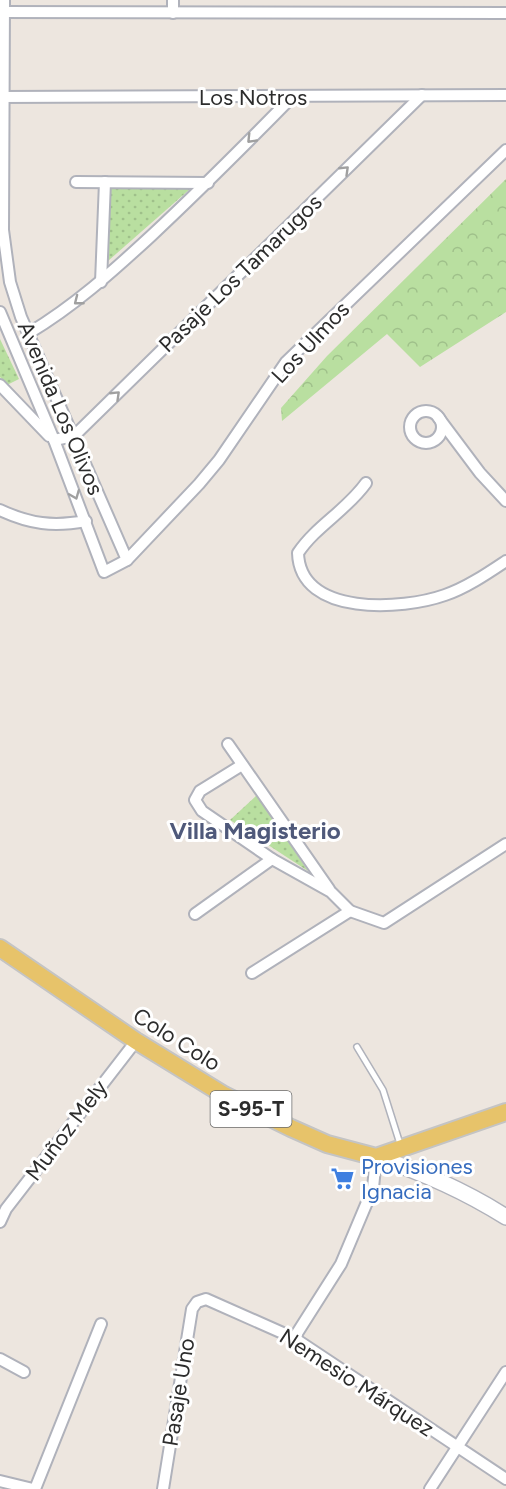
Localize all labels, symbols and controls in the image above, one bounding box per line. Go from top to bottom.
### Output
street label: Los Notros [199,84,307,111]
one-way arrow [247,132,258,142]
one-way arrow [339,166,349,177]
street label: Pasaje Los Tamarugos [153,189,327,358]
one-way arrow [74,293,85,304]
street label: Los Ulmos [266,296,355,389]
street label: Avenida Los Olivos [12,317,109,499]
one-way arrow [110,391,120,402]
one-way arrow [68,488,80,499]
district label: Villa Magisterio [169,816,341,845]
street label: Colo Colo [128,1002,225,1077]
street label: Muñoz Mely [20,1074,113,1186]
road number: S-95-T [210,1091,292,1127]
place label: Provisiones Ignacia [361,1153,473,1205]
supermarket icon: Provisiones Ignacia [330,1166,356,1192]
street label: Nemesio Márquez [275,1323,439,1442]
street label: Pasaje Uno [157,1336,200,1448]

